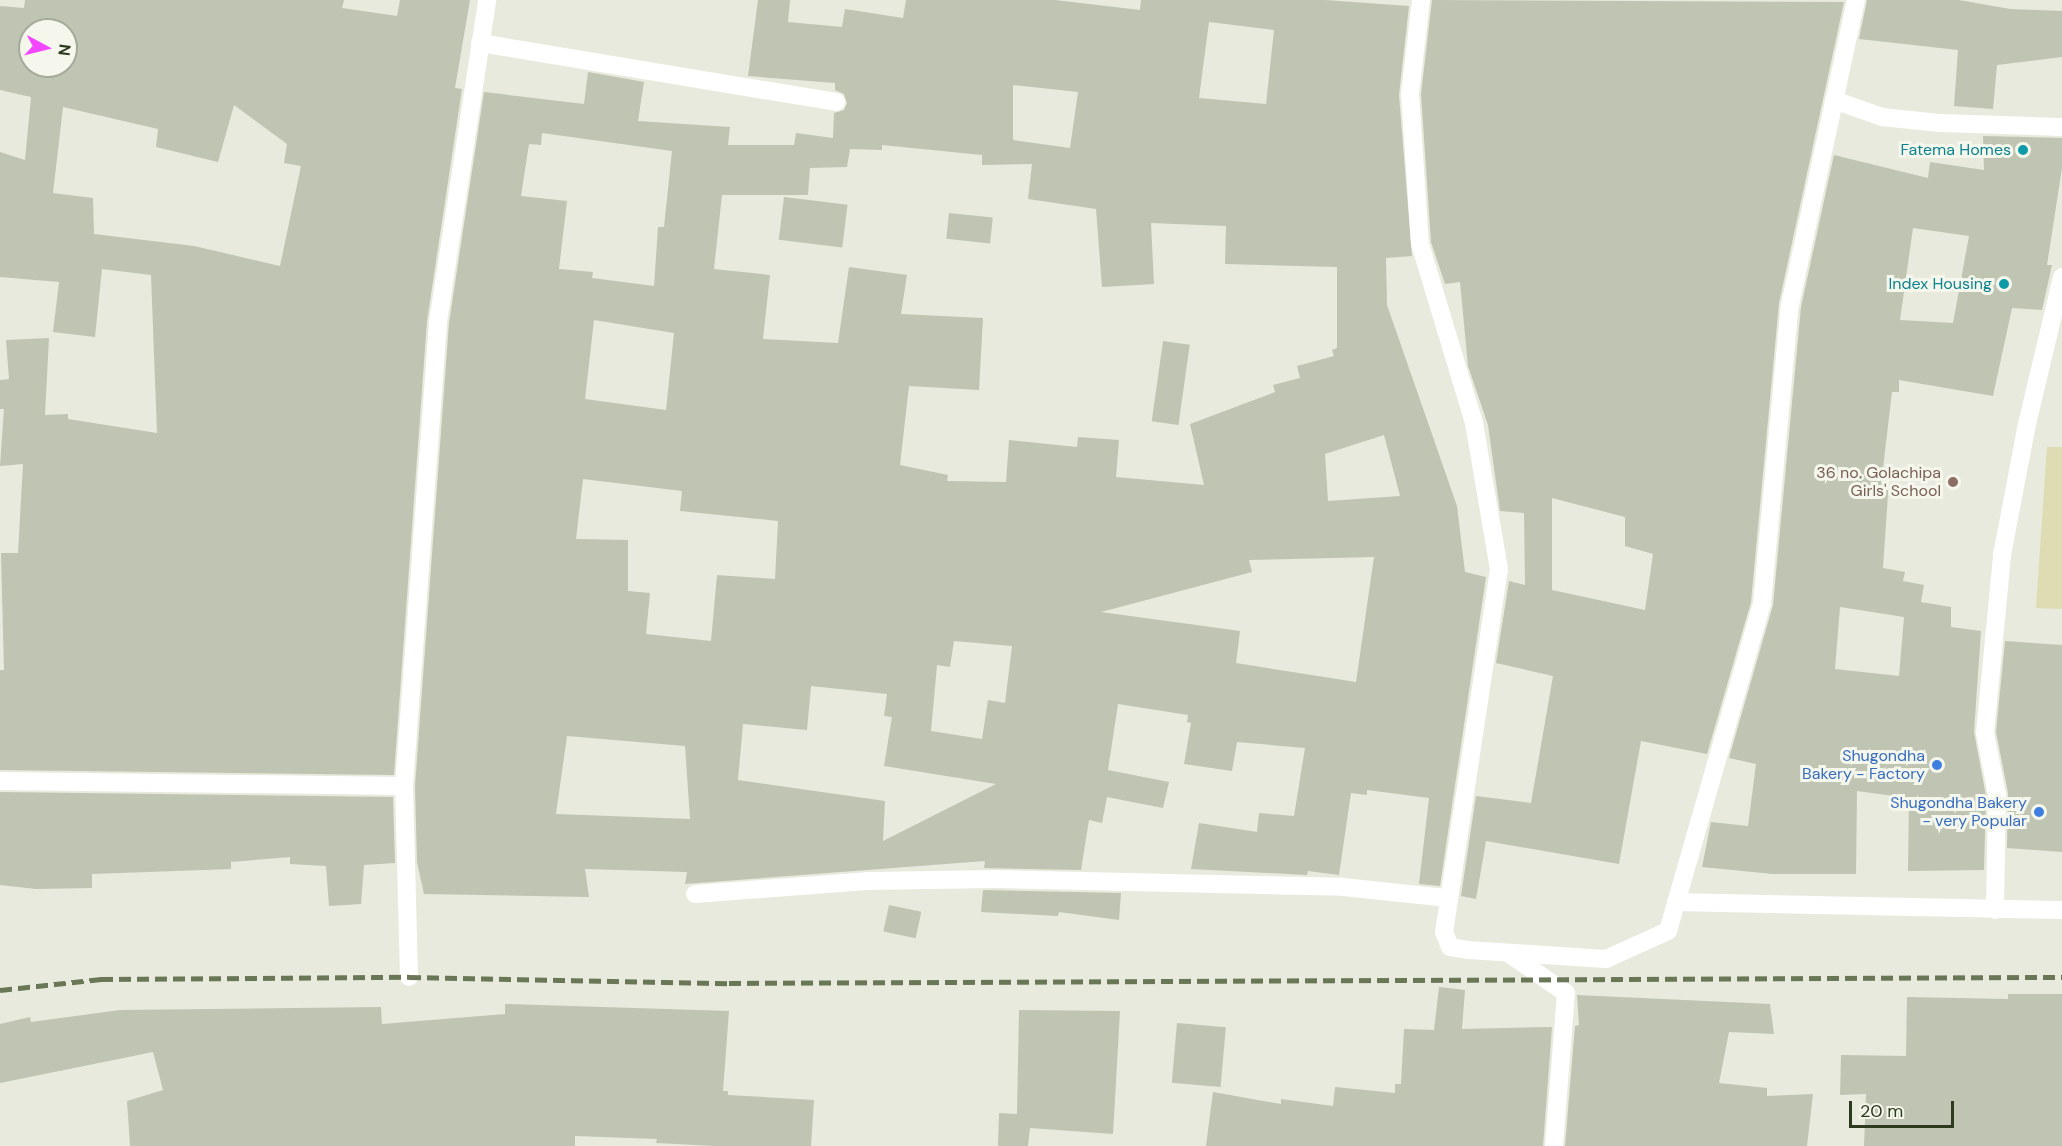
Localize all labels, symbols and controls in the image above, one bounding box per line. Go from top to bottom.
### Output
north arrow [18,18,78,78]
text: N [53,43,76,57]
place label: Fatema Homes [1900,140,2011,160]
marker: Fatema Homes [2016,143,2030,157]
place label: Index Housing [1889,274,1992,294]
marker: Index Housing [1997,277,2011,291]
place label: 36 no. Golachipa Girls' School [1816,463,1941,501]
marker: 36 no. Golachipa Girls' School [1946,475,1960,489]
place label: Shugondha Bakery - Factory [1802,746,1925,784]
marker: Shugondha Bakery - Factory [1930,758,1944,772]
place label: Shugondha Bakery - very Popular [1890,793,2027,831]
marker: Shugondha Bakery - very Popular [2032,805,2046,819]
scale bar [1852,1089,1957,1127]
text: 20 m [1860,1099,1903,1123]

